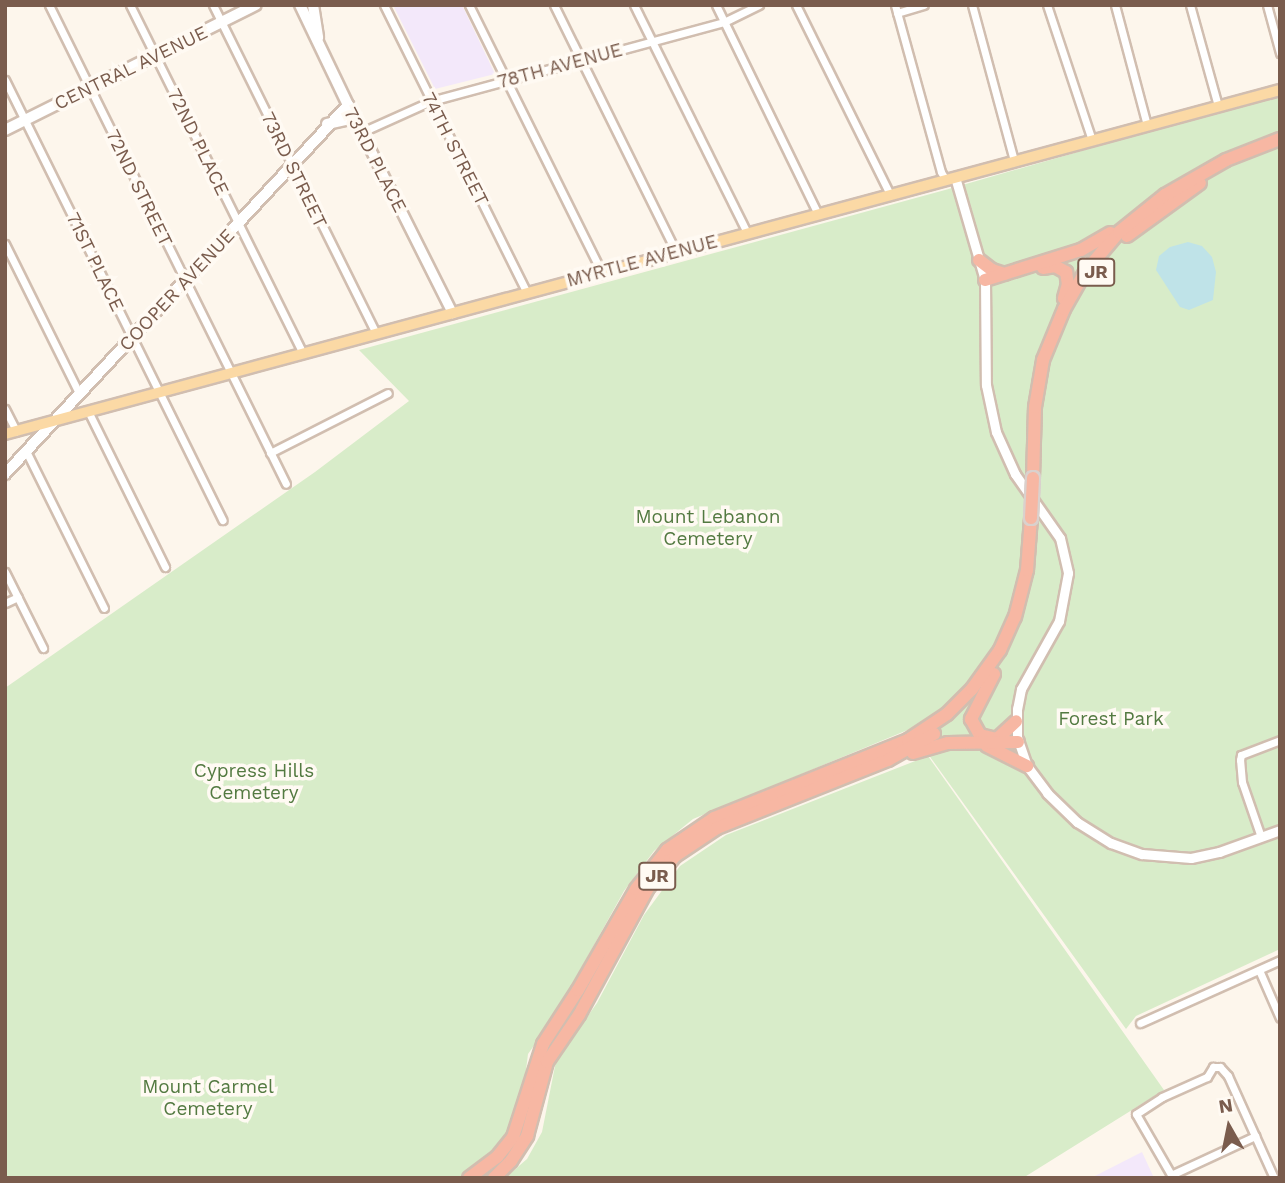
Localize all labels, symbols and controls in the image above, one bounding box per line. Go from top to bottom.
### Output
street label: CENTRAL AVENUE [50,21,212,115]
street label: 78TH AVENUE [495,38,625,94]
street label: 72ND PLACE [162,85,234,199]
street label: 74TH STREET [417,89,493,209]
street label: 73RD PLACE [339,104,411,216]
street label: 73RD STREET [256,108,332,232]
street label: 72ND STREET [101,126,177,250]
street label: 71ST PLACE [61,209,129,315]
street label: COOPER AVENUE [114,224,240,356]
street label: MYRTLE AVENUE [564,230,720,292]
road number: JR [1077,258,1115,286]
park label: Mount Lebanon Cemetery [636,506,780,550]
park label: Forest Park [1058,708,1164,730]
park label: Cypress Hills Cemetery [194,760,314,804]
road number: JR [638,862,676,890]
park label: Mount Carmel Cemetery [142,1076,274,1120]
north arrow [1194,1092,1264,1162]
text: N [1217,1093,1234,1118]

